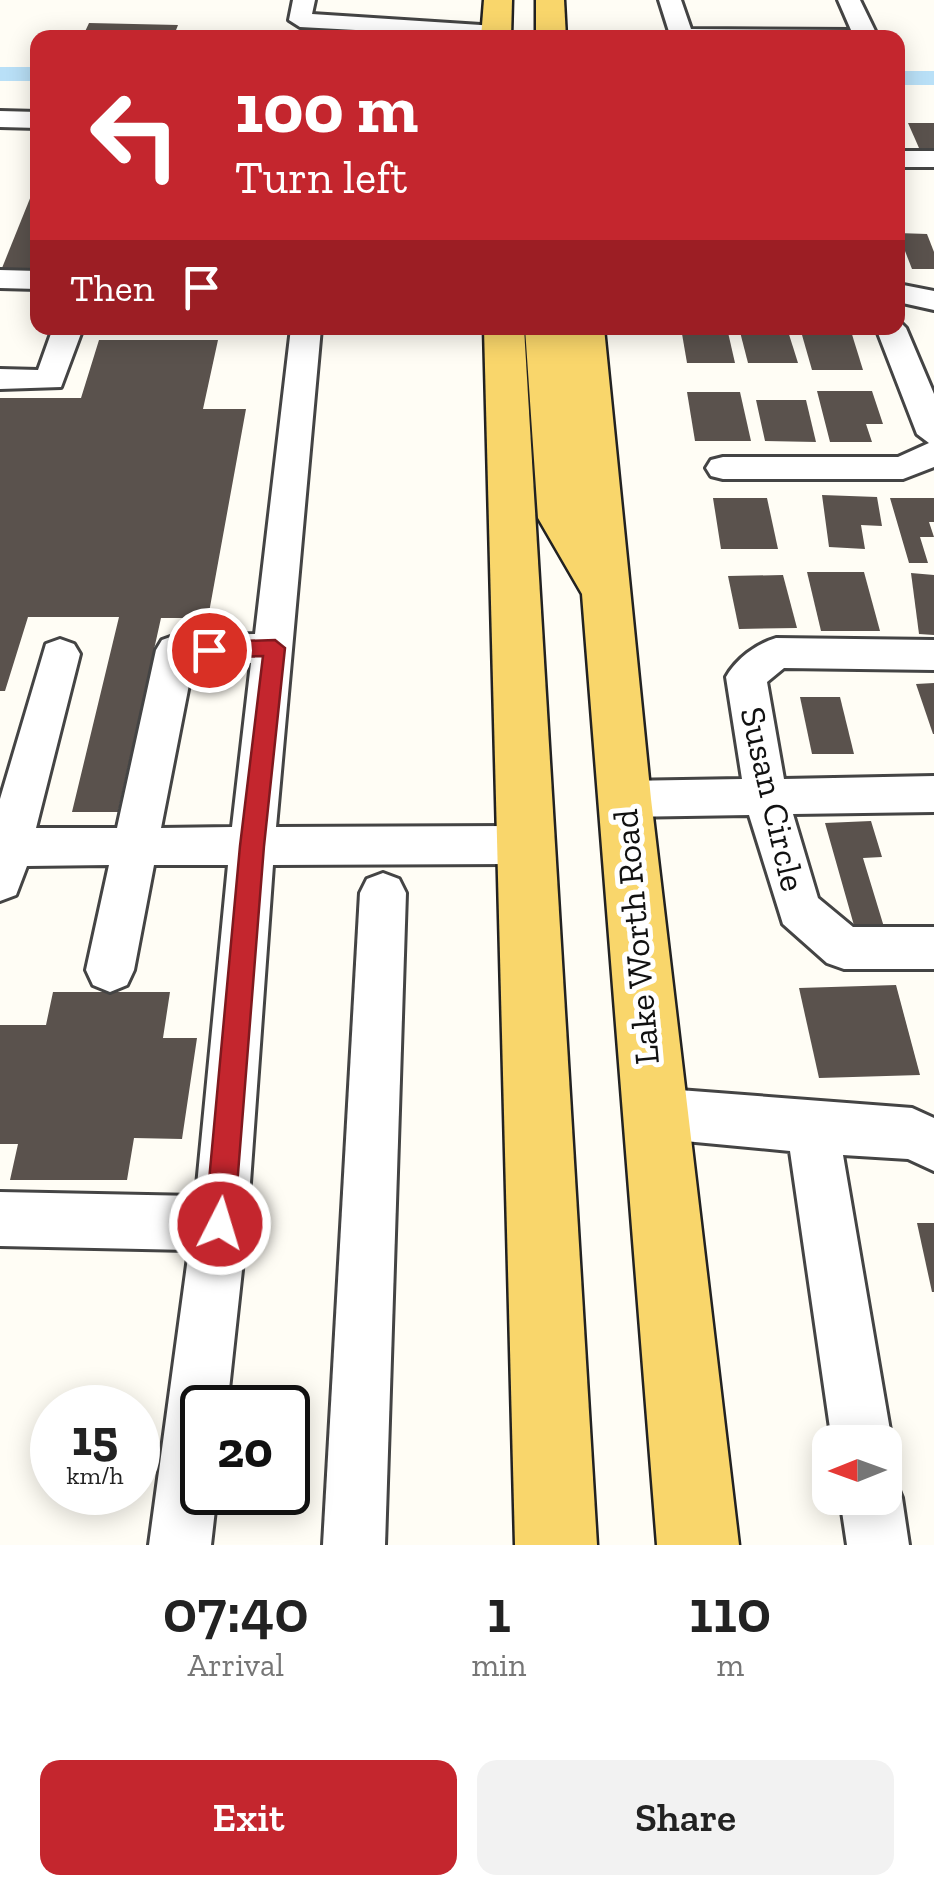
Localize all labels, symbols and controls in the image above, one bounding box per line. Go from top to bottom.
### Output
text: 100 m [235,66,418,150]
icon: left [70,70,200,200]
text: Turn left [235,151,407,205]
icon: arrive [174,260,229,315]
text: Then [70,265,154,311]
pin [167,608,252,693]
icon: arrive [182,623,237,678]
street label: Susan Circle [731,703,815,895]
street label: Lake Worth Road [604,808,668,1066]
position arrow [168,1172,272,1276]
speed limit sign: 20 [180,1385,310,1515]
text: 15 [72,1408,118,1468]
north arrow [812,1425,902,1515]
map controls [812,1425,902,1515]
text: km/h [66,1460,124,1490]
text: 07:40 [163,1575,309,1647]
text: 1 [487,1575,511,1647]
text: 110 [689,1575,771,1647]
text: Arrival [188,1646,284,1684]
text: min [471,1646,526,1684]
text: m [716,1646,744,1684]
button: Exit [40,1760,457,1875]
button: Share [477,1760,894,1875]

